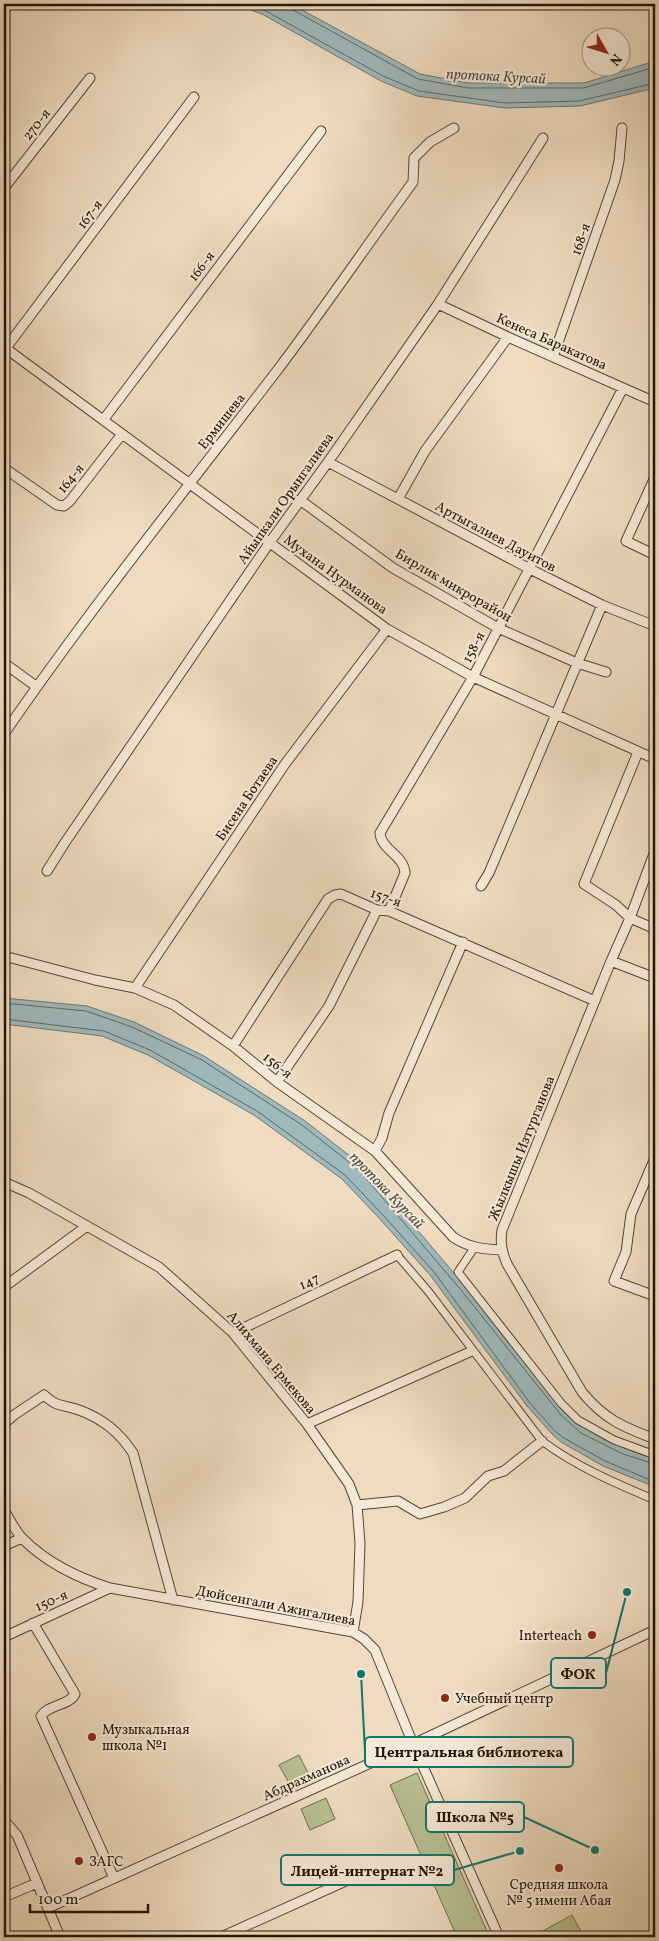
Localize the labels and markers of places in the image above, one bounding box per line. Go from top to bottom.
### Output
place label: Interteach [519,1627,582,1646]
marker: Interteach [586,1629,598,1641]
callout: ФОК [551,1658,606,1688]
place label: Учебный центр [455,1690,553,1709]
marker: Учебный центр [439,1692,451,1704]
place label: Музыкальная школа №1 [102,1721,190,1756]
marker: Музыкальная школа №1 [86,1731,98,1743]
callout: Центральная библиотека [365,1737,573,1767]
callout: Школа №5 [426,1802,524,1832]
place label: ЗАГС [89,1853,123,1872]
marker: ЗАГС [73,1855,85,1867]
callout: Лицей-интернат №2 [281,1855,454,1885]
marker: Средняя школа № 5 имени Абая [553,1862,565,1874]
place label: Средняя школа № 5 имени Абая [507,1876,611,1911]

